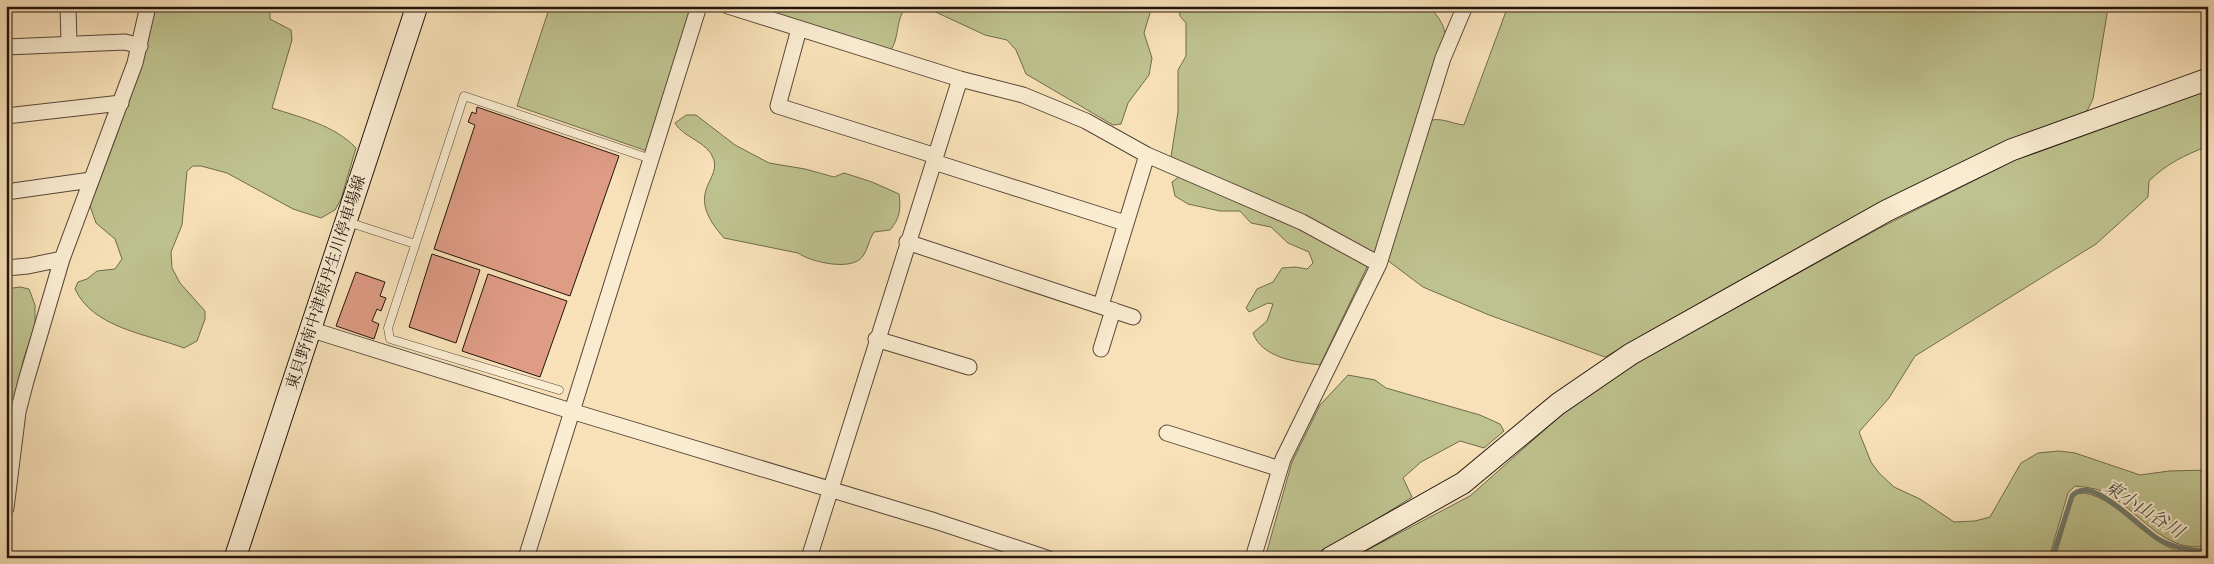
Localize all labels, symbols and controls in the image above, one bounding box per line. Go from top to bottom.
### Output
street label: 東貝野南中津原丹生川停車場線 [282,173,369,392]
water label: 東小山谷川 [2100,476,2189,544]

